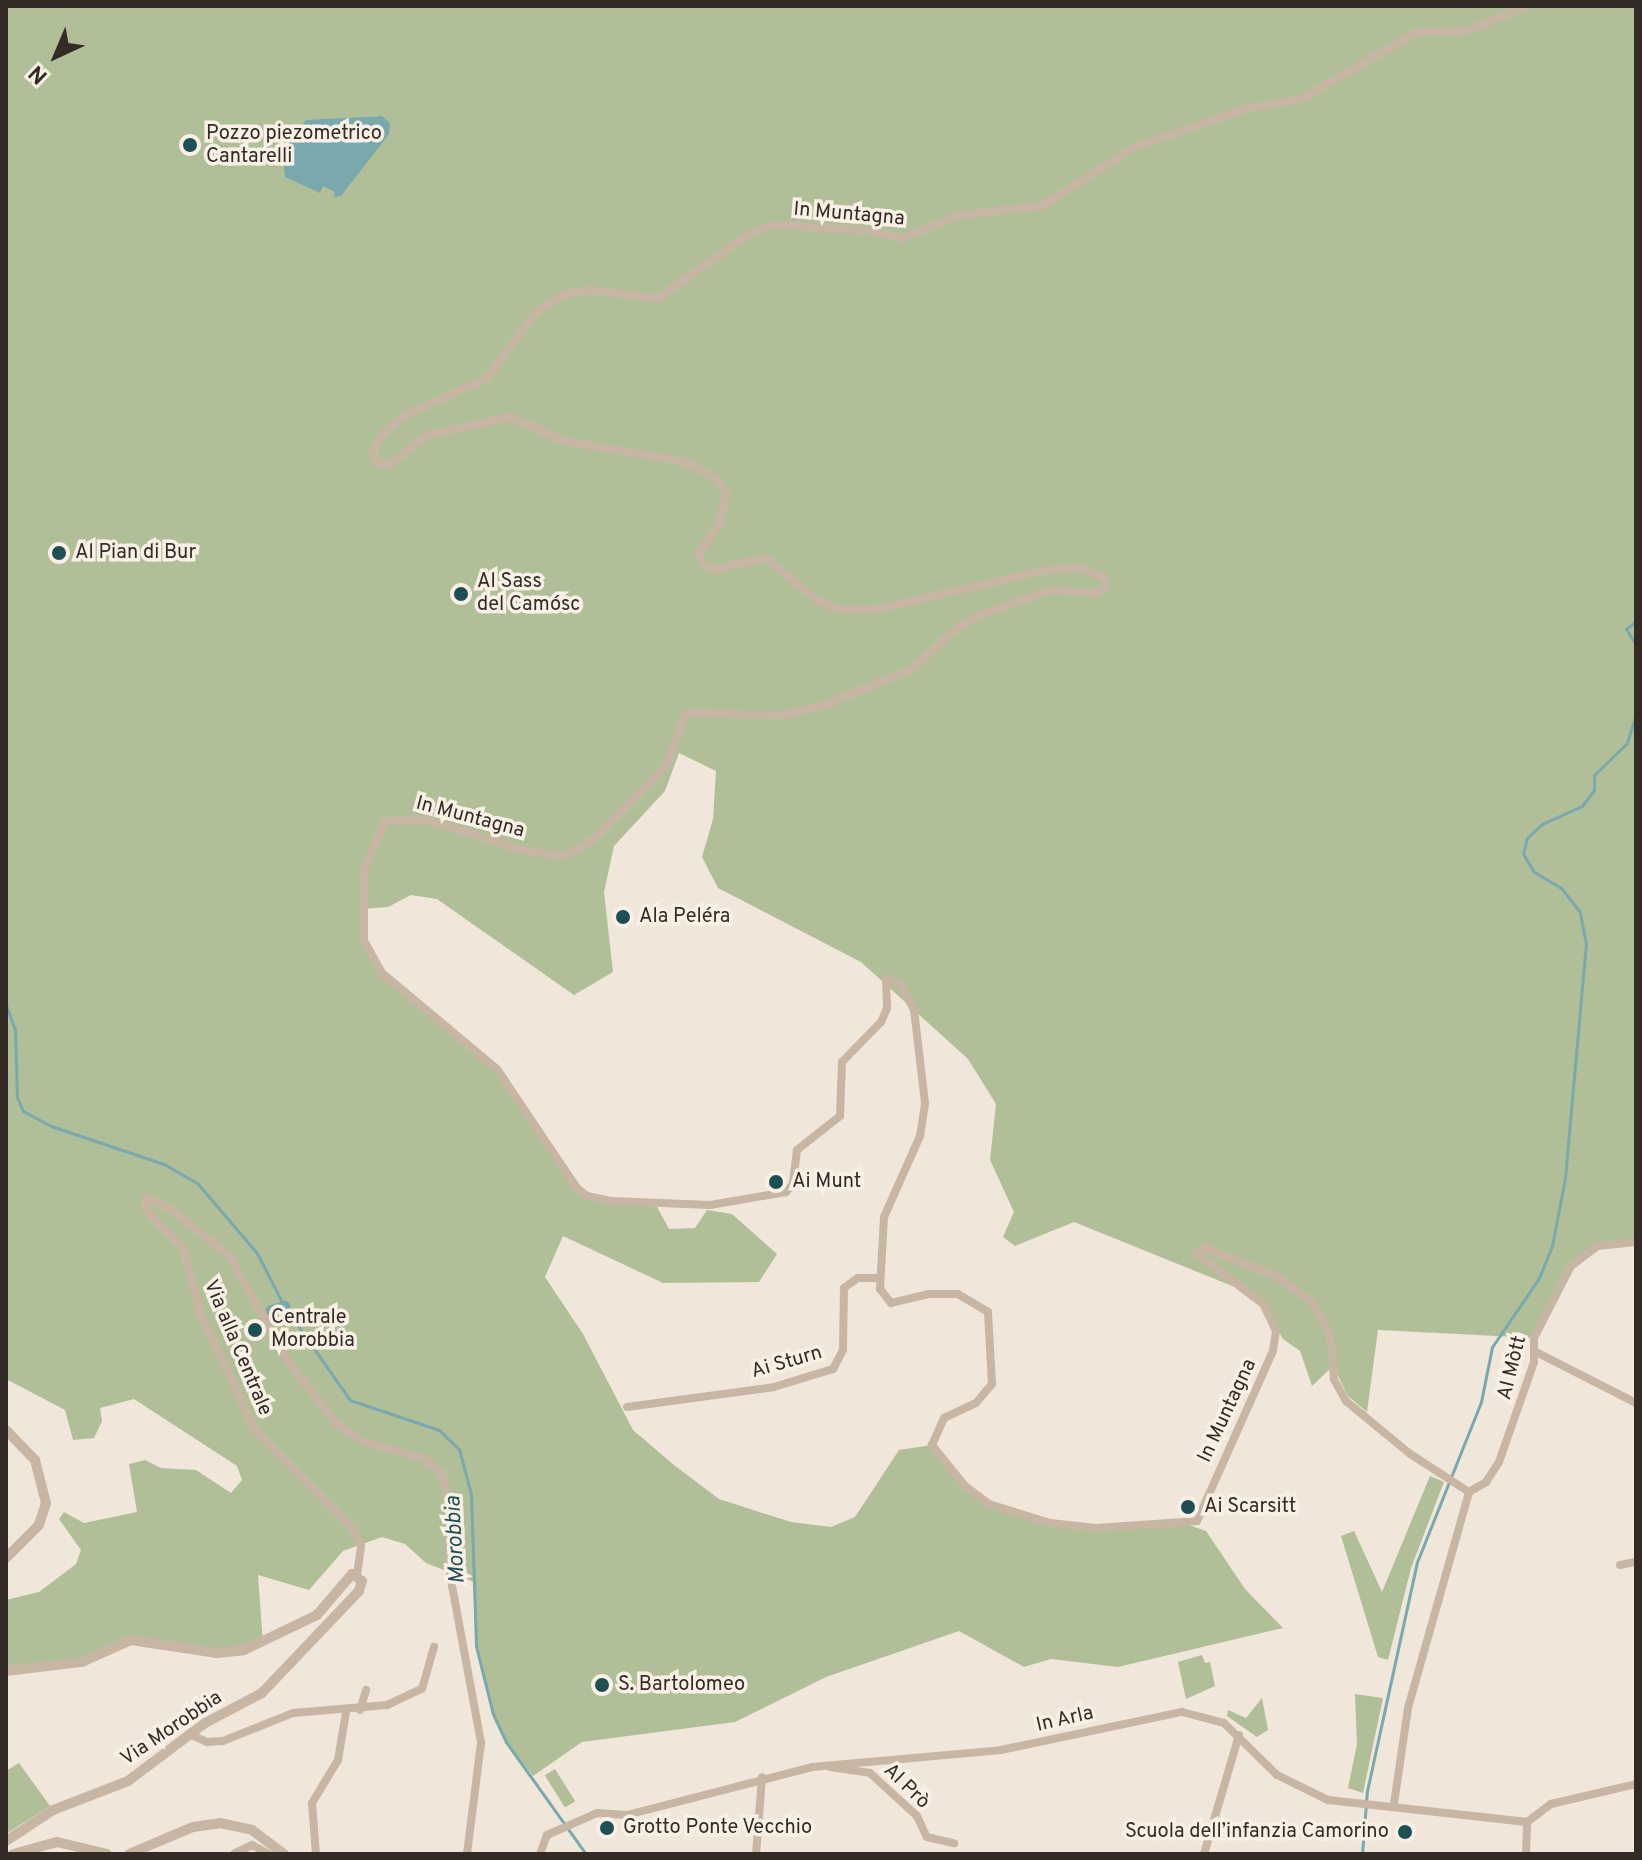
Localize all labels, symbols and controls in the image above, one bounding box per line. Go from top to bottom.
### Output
north arrow [16,16,96,96]
text: N [24,58,54,89]
place label: Pozzo piezometrico Cantarelli [206,122,382,169]
marker: Pozzo piezometrico Cantarelli [181,136,199,154]
street label: In Muntagna [792,198,906,232]
place label: Al Pian di Bur [75,541,196,565]
marker: Al Pian di Bur [50,544,68,562]
place label: Al Sass del Camósc [477,570,580,617]
marker: Al Sass del Camósc [452,585,470,603]
street label: In Muntagna [413,792,527,844]
place label: Ala Peléra [639,905,730,929]
marker: Ala Peléra [614,908,632,926]
place label: Ai Munt [792,1170,861,1194]
marker: Ai Munt [767,1173,785,1191]
street label: Via alla Centrale [198,1276,276,1420]
place label: Centrale Morobbia [271,1306,355,1353]
marker: Centrale Morobbia [246,1321,264,1339]
street label: Al Mòtt [1493,1333,1533,1403]
street label: Ai Sturn [749,1341,825,1385]
street label: In Muntagna [1194,1355,1262,1467]
water label: Morobbia [441,1495,471,1585]
place label: Ai Scarsitt [1204,1495,1296,1519]
marker: Ai Scarsitt [1179,1498,1197,1516]
place label: S. Bartolomeo [618,1673,745,1697]
marker: S. Bartolomeo [593,1676,611,1694]
street label: Via Morobbia [117,1686,227,1772]
street label: In Arla [1034,1702,1096,1738]
street label: Al Prò [878,1759,934,1815]
place label: Grotto Ponte Vecchio [623,1816,813,1840]
marker: Grotto Ponte Vecchio [598,1819,616,1837]
place label: Scuola dell’infanzia Camorino [1125,1820,1389,1844]
marker: Scuola dell’infanzia Camorino [1396,1823,1414,1841]

